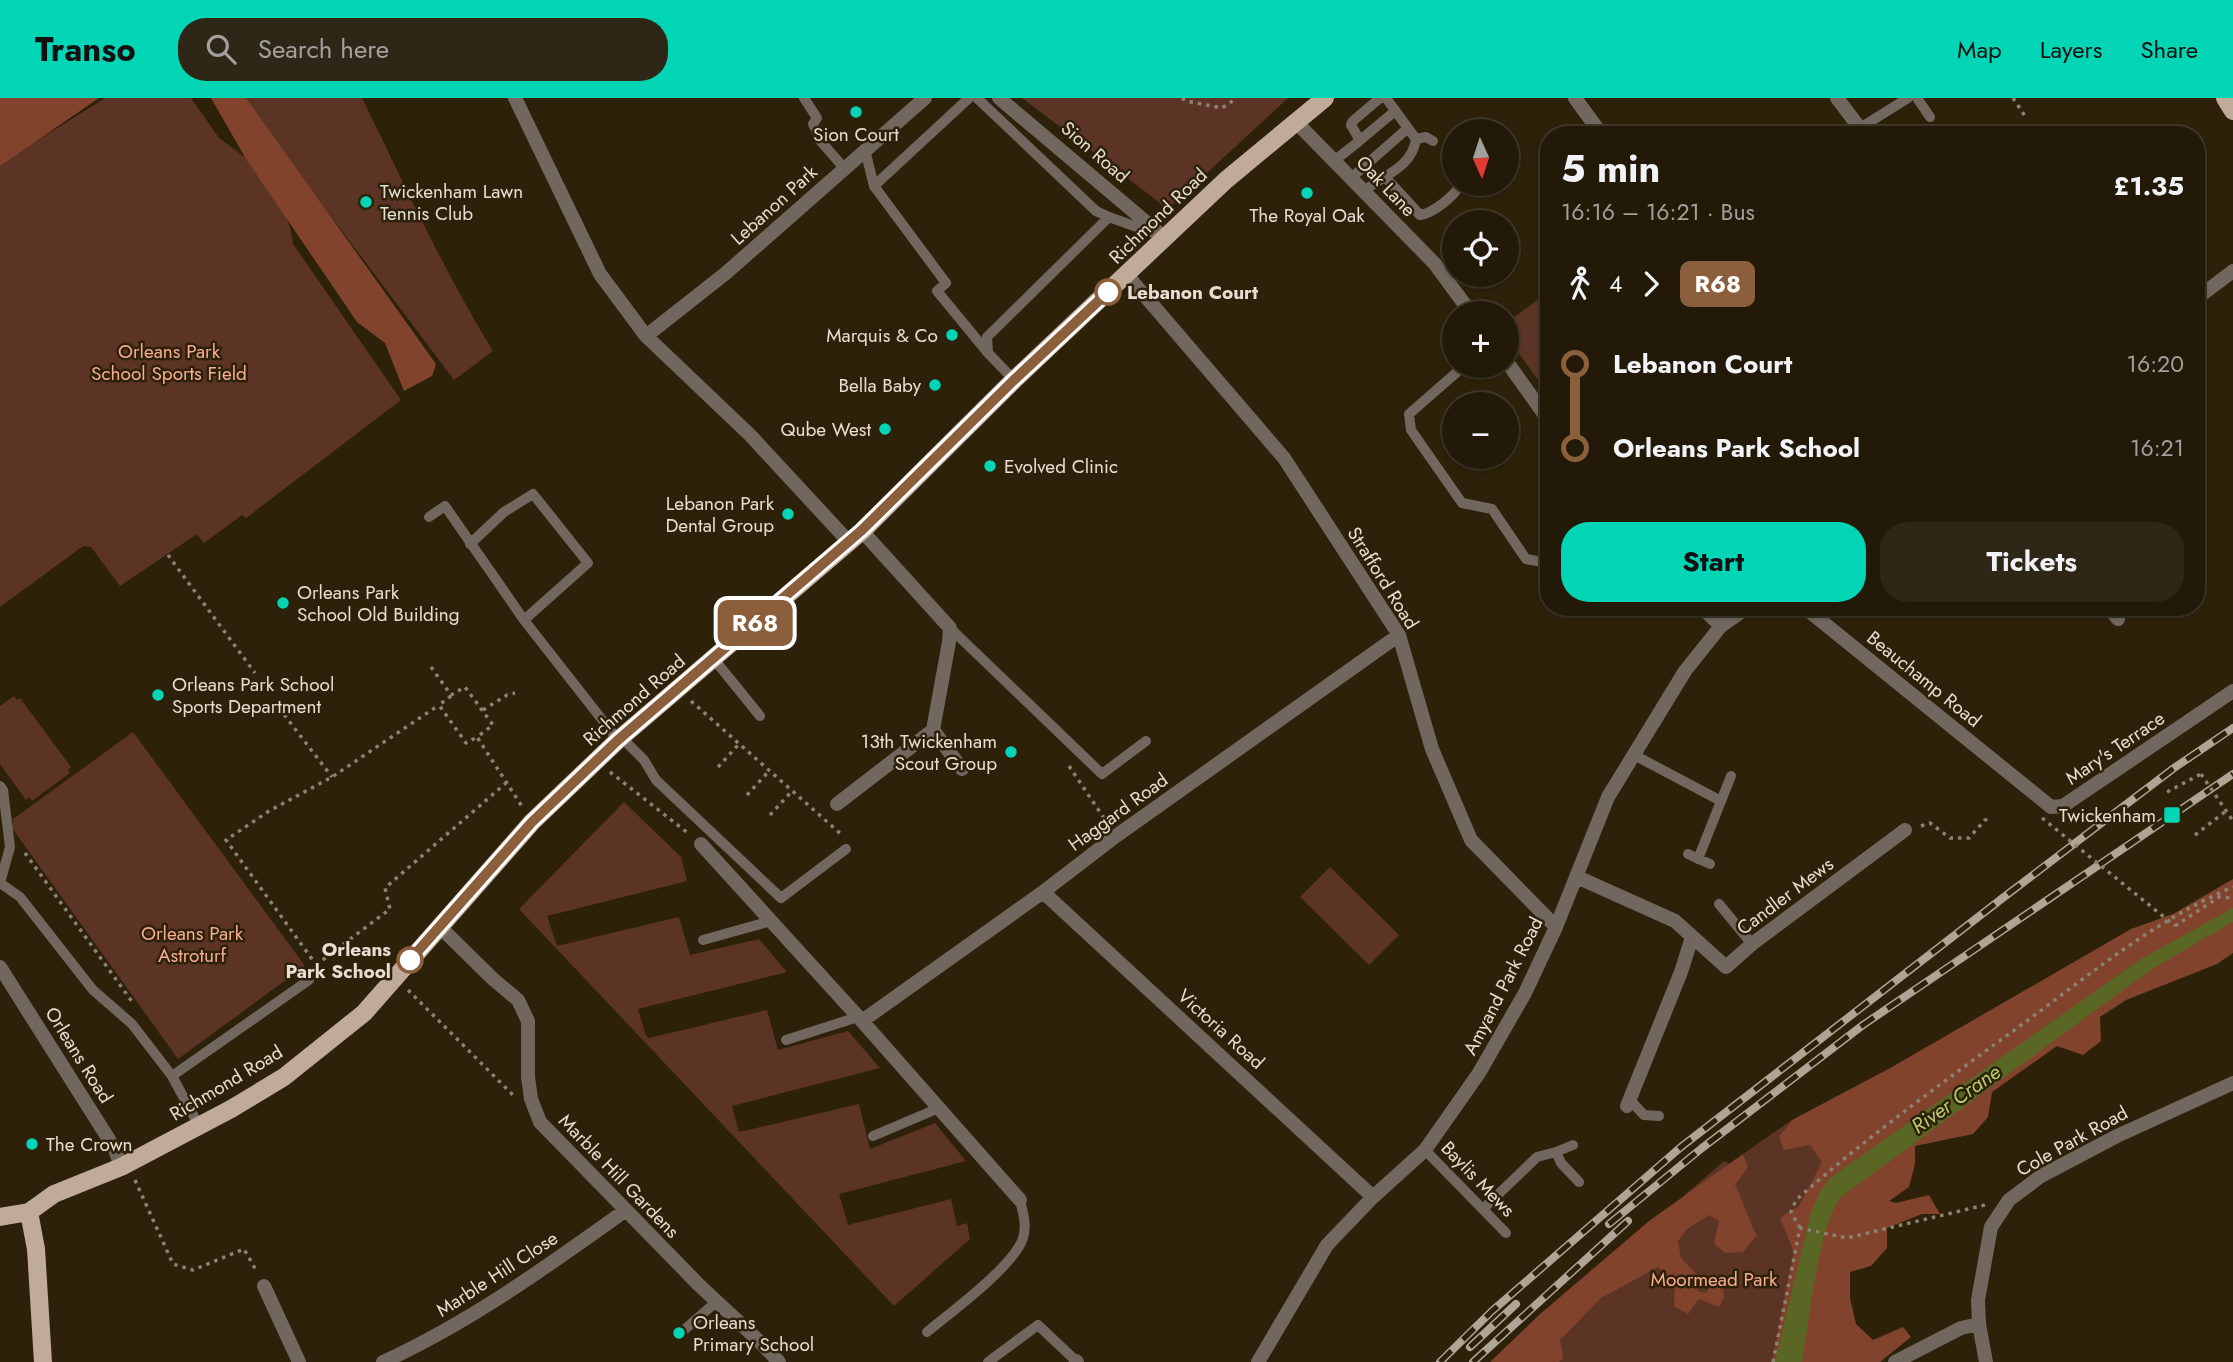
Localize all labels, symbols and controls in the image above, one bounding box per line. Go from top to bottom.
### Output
search box [178,18,668,81]
text: Transo [35,26,136,73]
icon: search [202,30,240,68]
text: Search here [258,30,389,68]
text: Map [1957,32,2002,67]
text: Layers [2040,32,2102,67]
text: Share [2140,32,2198,67]
marker: Sion Court [848,104,864,120]
street label: Sion Road [1055,115,1135,189]
north arrow [1442,119,1519,196]
map controls [1442,119,1519,469]
place label: Sion Court [813,121,899,148]
text: 5 min [1561,141,1660,196]
street label: Oak Lane [1350,149,1422,223]
street label: Lebanon Park [725,158,824,251]
street label: Richmond Road [1103,162,1213,270]
text: £1.35 [2114,167,2184,205]
place label: Twickenham Lawn Tennis Club [380,178,523,227]
marker: The Royal Oak [1299,185,1315,201]
marker: Twickenham Lawn Tennis Club [358,194,374,210]
text: 16:16 – 16:21 · Bus [1561,195,1755,229]
place label: The Royal Oak [1249,202,1365,229]
button: locate [1442,210,1519,287]
icon: walk [1561,265,1599,303]
icon: forward [1632,265,1670,303]
text: R68 [1694,266,1741,301]
text: 4 [1609,267,1622,301]
marker: Lebanon Court [1095,279,1121,305]
place label: Lebanon Court [1127,279,1258,306]
button: + [1442,301,1519,378]
place label: Marquis & Co [826,322,938,349]
marker: Marquis & Co [944,327,960,343]
park label: Orleans Park School Sports Field [91,338,247,387]
text: Lebanon Court [1613,345,1792,383]
text: 16:20 [2127,347,2184,381]
place label: Bella Baby [838,372,922,399]
marker: Bella Baby [927,377,943,393]
button: − [1442,392,1519,469]
place label: Qube West [780,416,871,443]
marker: Qube West [877,421,893,437]
text: Orleans Park School [1613,429,1860,467]
text: 16:21 [2130,431,2184,465]
place label: Evolved Clinic [1004,453,1118,480]
marker: Evolved Clinic [982,458,998,474]
place label: Lebanon Park Dental Group [665,490,775,539]
marker: Lebanon Park Dental Group [780,506,796,522]
street label: Strafford Road [1341,522,1425,634]
button: Start [1561,522,1866,602]
button: Tickets [1880,522,2184,602]
place label: Orleans Park School Old Building [297,579,460,628]
marker: Orleans Park School Old Building [275,595,291,611]
line badge: R68 [715,600,795,646]
text: R68 [732,605,778,640]
street label: Beauchamp Road [1861,624,1987,734]
street label: Richmond Road [577,648,691,752]
place label: Orleans Park School Sports Department [172,671,334,720]
marker: Orleans Park School Sports Department [150,687,166,703]
street label: Mary's Terrace [2060,705,2170,791]
place label: 13th Twickenham Scout Group [861,728,997,777]
marker: 13th Twickenham Scout Group [1003,744,1019,760]
street label: Haggard Road [1063,767,1173,857]
place label: Twickenham [2059,802,2156,829]
marker: Twickenham [2162,805,2182,825]
street label: Candler Mews [1731,850,1839,941]
street label: Amyand Park Road [1457,912,1549,1060]
park label: Orleans Park Astroturf [141,920,244,969]
place label: Orleans Park School [285,936,391,985]
marker: Orleans Park School [397,947,423,973]
street label: Victoria Road [1172,983,1270,1075]
street label: Orleans Road [39,1002,119,1108]
street label: Richmond Road [164,1039,288,1127]
water label: River Crane [1905,1057,2007,1141]
street label: Cole Park Road [2011,1099,2133,1183]
street label: Marble Hill Gardens [553,1108,686,1244]
place label: The Crown [46,1131,133,1158]
street label: Baylis Mews [1435,1135,1521,1223]
marker: The Crown [24,1136,40,1152]
street label: Marble Hill Close [431,1224,563,1323]
park label: Moormead Park [1651,1266,1778,1293]
place label: Orleans Primary School [693,1309,814,1358]
marker: Orleans Primary School [671,1325,687,1341]

